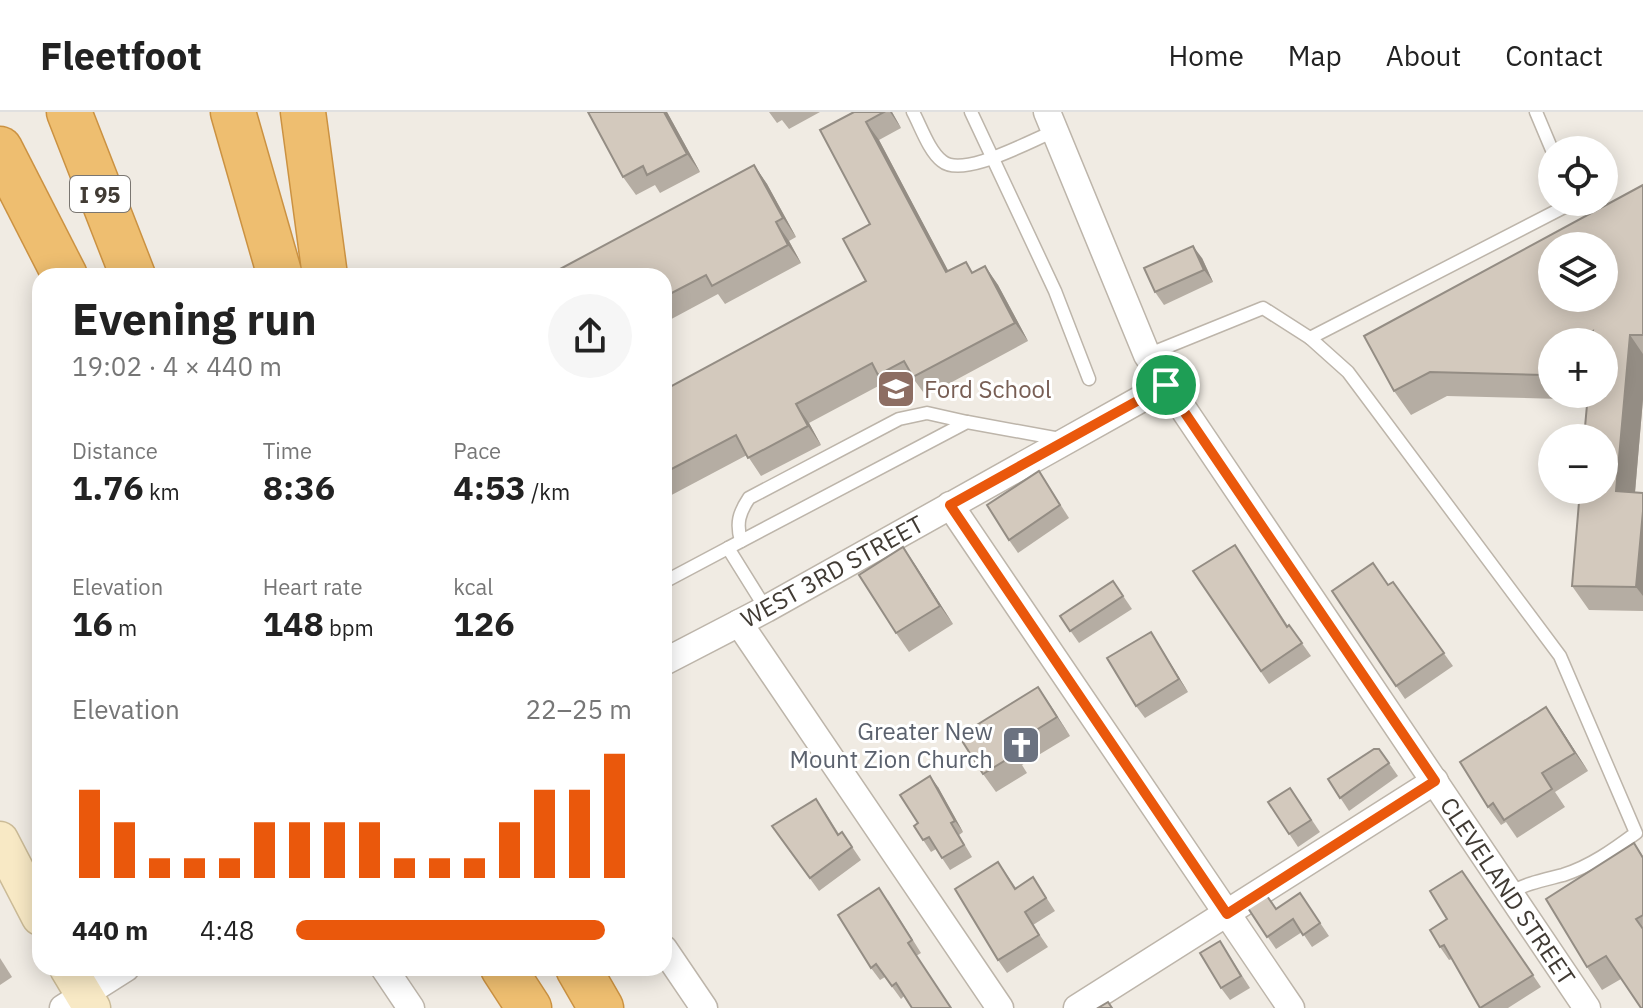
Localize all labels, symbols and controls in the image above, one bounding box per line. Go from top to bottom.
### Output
text: Fleetfoot [40,31,202,80]
text: Home [1168,37,1244,74]
text: Map [1288,37,1342,74]
text: About [1386,37,1461,74]
text: Contact [1505,37,1603,74]
map controls [1538,136,1618,504]
button: locate [1538,136,1618,216]
road number: I 95 [70,176,130,212]
button: layers [1538,232,1618,312]
text: Evening run [72,290,317,347]
button: share [548,294,632,378]
button: + [1538,328,1618,408]
text: 19:02 · 4 × 440 m [72,349,282,383]
pin [1132,351,1200,419]
icon: arrive [1144,363,1188,407]
school or university icon: Ford School [875,368,917,410]
place label: Ford School [924,373,1052,405]
button: − [1538,424,1618,504]
text: Distance [72,436,158,465]
text: Time [263,436,312,465]
text: Pace [453,436,501,465]
text: 1.76 [72,465,144,509]
text: 8:36 [263,465,335,509]
text: 4:53 [453,465,526,509]
text: km [144,477,180,506]
text: /km [526,477,570,506]
street label: WEST 3RD STREET [735,507,929,635]
text: Elevation [72,572,163,601]
text: Heart rate [263,572,363,601]
text: kcal [453,572,493,601]
text: 16 [72,601,113,645]
text: 148 [263,601,324,645]
text: 126 [453,601,515,645]
text: m [113,613,137,642]
text: bpm [324,613,374,642]
text: Elevation [72,692,180,726]
text: 22–25 m [525,692,632,726]
place label: Greater New Mount Zion Church [790,715,993,775]
church icon: Greater New Mount Zion Church [1000,724,1042,766]
street label: CLEVELAND STREET [1433,791,1583,991]
text: 440 m [72,913,148,947]
text: 4:48 [200,913,254,947]

